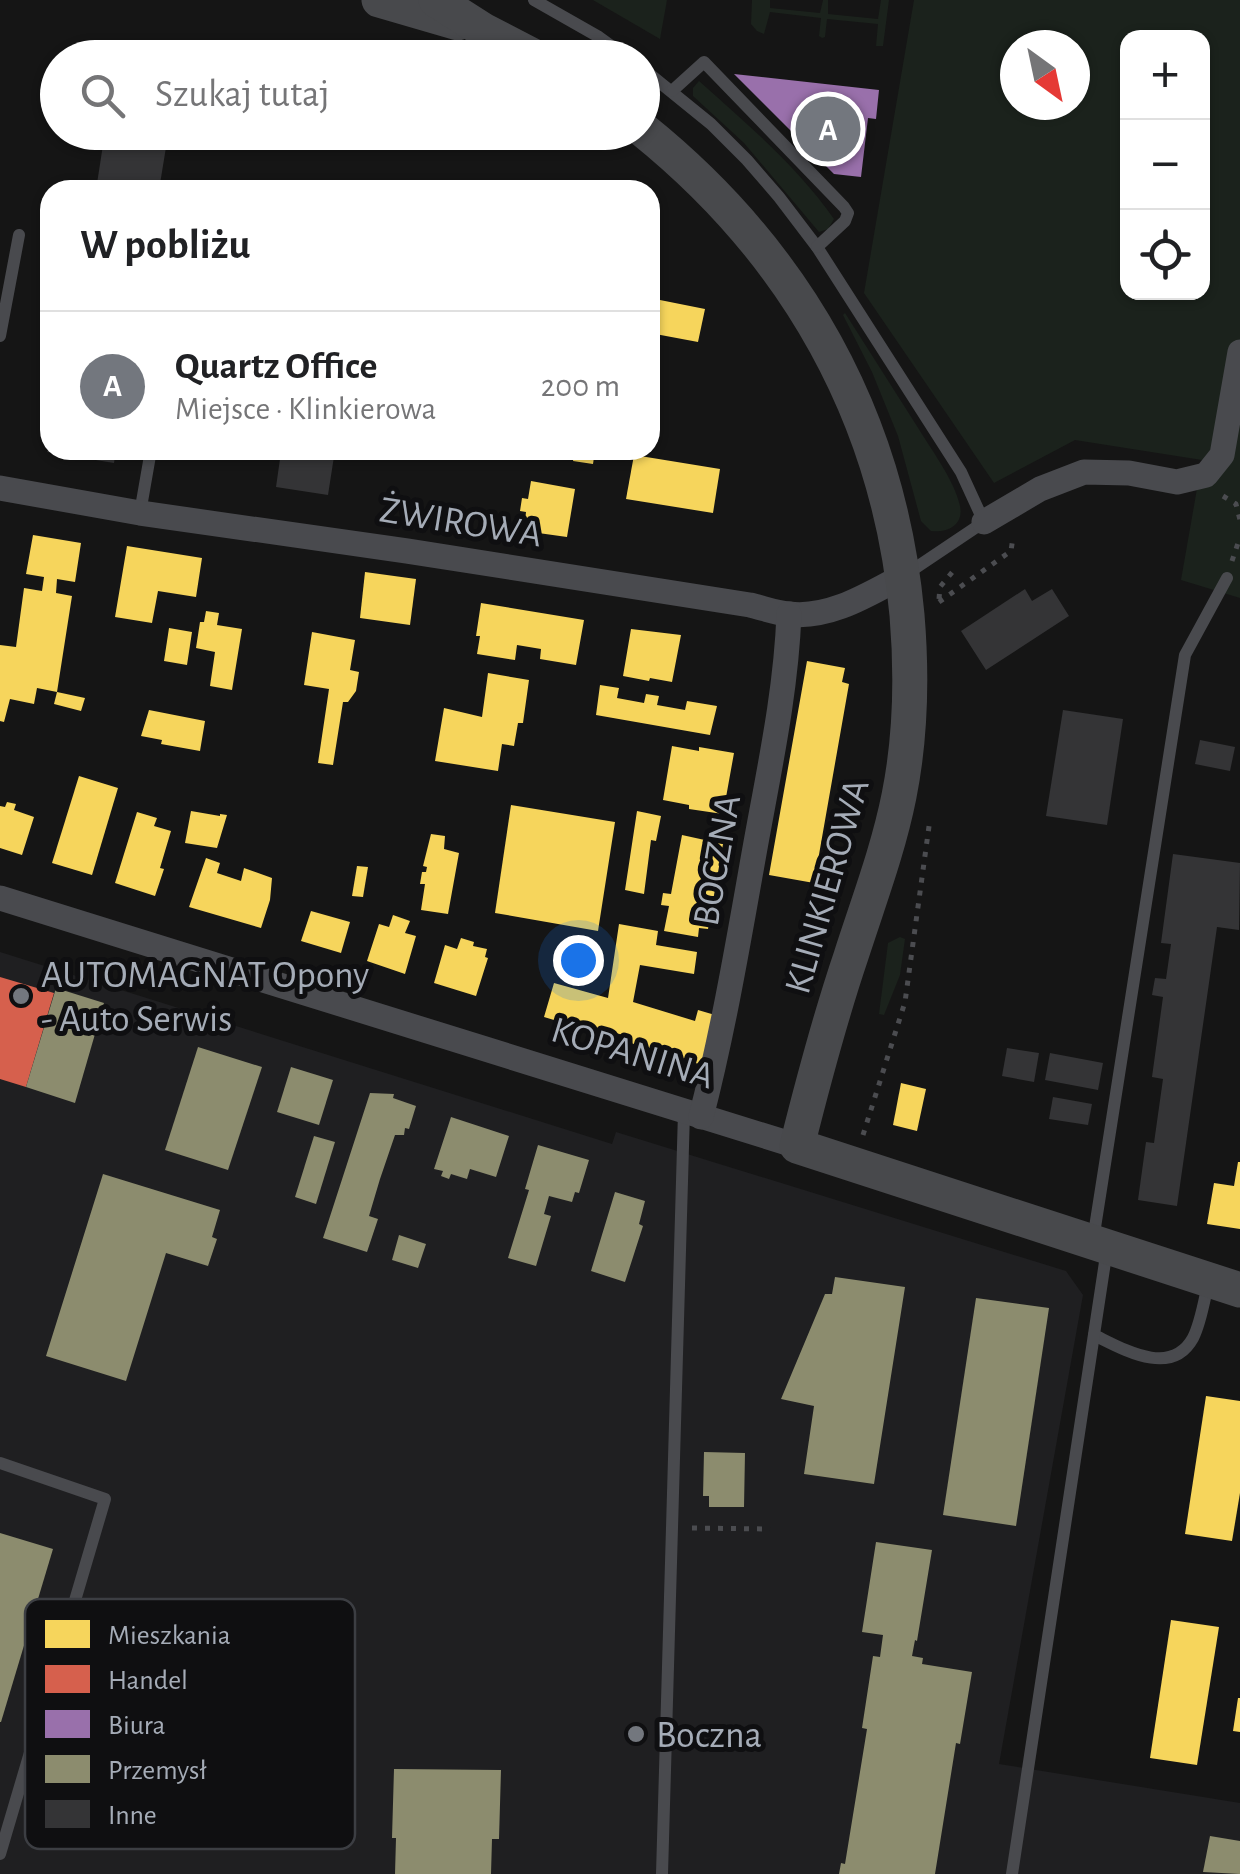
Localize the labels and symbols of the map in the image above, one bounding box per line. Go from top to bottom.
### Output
north arrow [1000,30,1090,120]
pin: A [796,92,860,166]
street label: ŻWIROWA [377,488,545,555]
street label: KLINKIEROWA [779,775,877,998]
street label: BOCZNA [688,792,748,929]
your location [553,935,604,986]
place label: AUTOMAGNAT Opony - Auto Serwis [41,957,369,1039]
marker: AUTOMAGNAT Opony - Auto Serwis [10,985,32,1007]
street label: KOPANINA [547,1011,718,1097]
legend [25,1599,355,1849]
text: Mieszkania [108,1622,231,1650]
text: Handel [108,1667,188,1695]
text: Biura [108,1712,166,1740]
place label: Boczna [656,1717,762,1755]
marker: Boczna [625,1723,647,1745]
text: Przemysł [108,1757,207,1785]
text: Inne [108,1802,157,1830]

